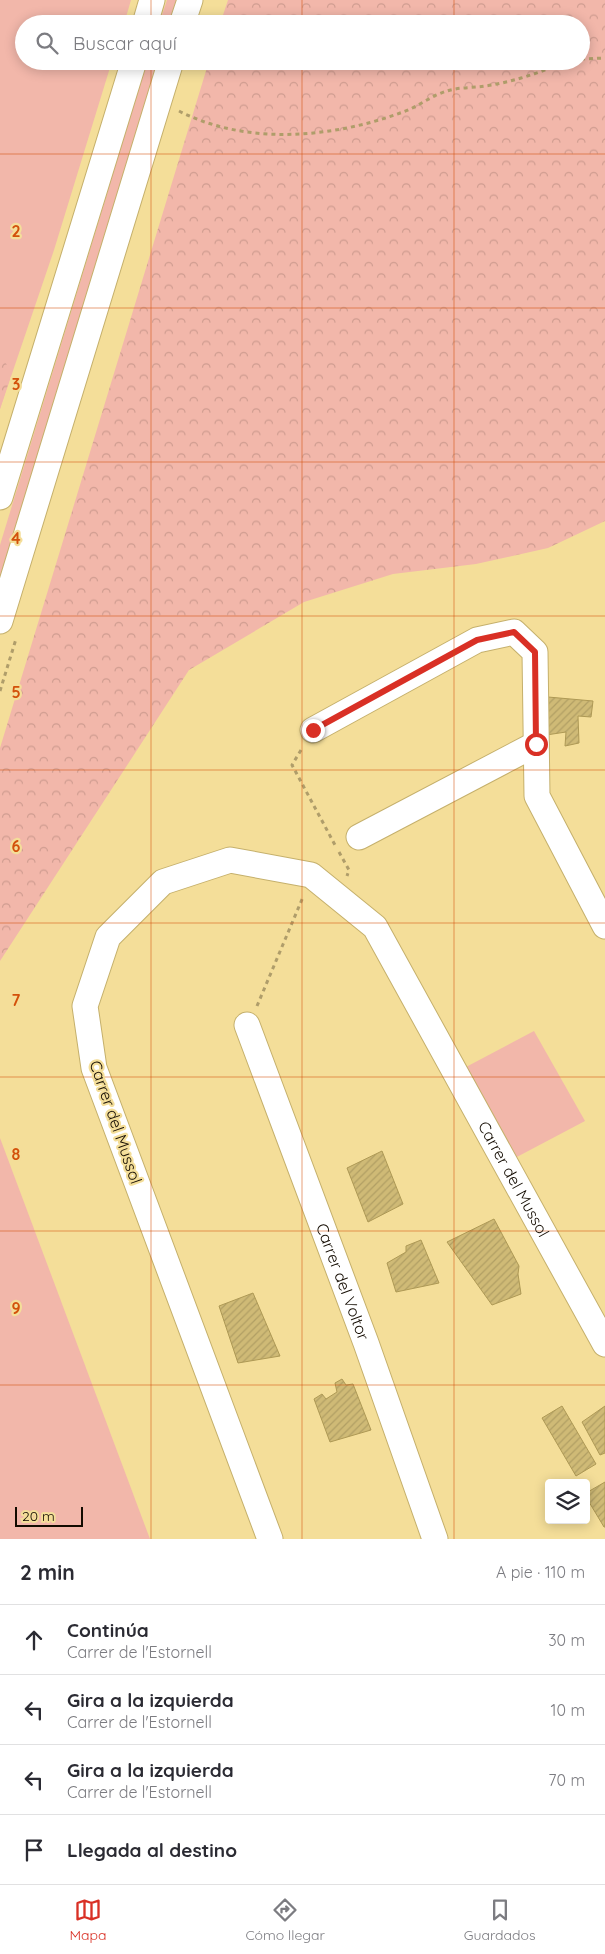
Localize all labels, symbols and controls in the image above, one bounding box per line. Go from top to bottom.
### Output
search box [15,15,590,70]
icon: search [33,29,61,57]
text: Buscar aquí [73,31,177,55]
text: 2 [11,221,21,241]
text: 3 [12,374,20,394]
text: 4 [11,528,21,548]
text: 5 [11,682,21,702]
route end [302,719,325,742]
route start [525,733,548,756]
text: 6 [12,836,21,856]
text: 7 [12,990,21,1010]
street label: Carrer del Mussol [86,1058,146,1186]
street label: Carrer del Mussol [474,1117,554,1240]
text: 8 [12,1144,21,1164]
street label: Carrer del Voltor [312,1220,374,1343]
text: 9 [11,1298,21,1318]
map controls [545,1479,590,1524]
button: layers [545,1479,590,1524]
scale bar [15,1504,82,1527]
text: 20 m [22,1507,55,1525]
text: 2 min [20,1559,75,1585]
text: A pie · 110 m [496,1562,585,1582]
text: Continúa [67,1618,149,1642]
icon: ahead [20,1626,48,1654]
text: 30 m [548,1630,585,1650]
text: Carrer de l'Estornell [67,1642,212,1662]
text: Gira a la izquierda [67,1688,234,1712]
icon: left [20,1696,48,1724]
text: 10 m [551,1700,585,1720]
text: Carrer de l'Estornell [67,1712,212,1732]
text: Gira a la izquierda [67,1758,234,1782]
icon: left [20,1766,48,1794]
text: 70 m [548,1770,585,1790]
text: Carrer de l'Estornell [67,1782,212,1802]
icon: arrive [20,1836,48,1864]
text: Llegada al destino [67,1838,237,1862]
tab: Mapa [69,1896,107,1944]
tab: Cómo llegar [245,1896,325,1944]
tab: Guardados [464,1896,535,1944]

